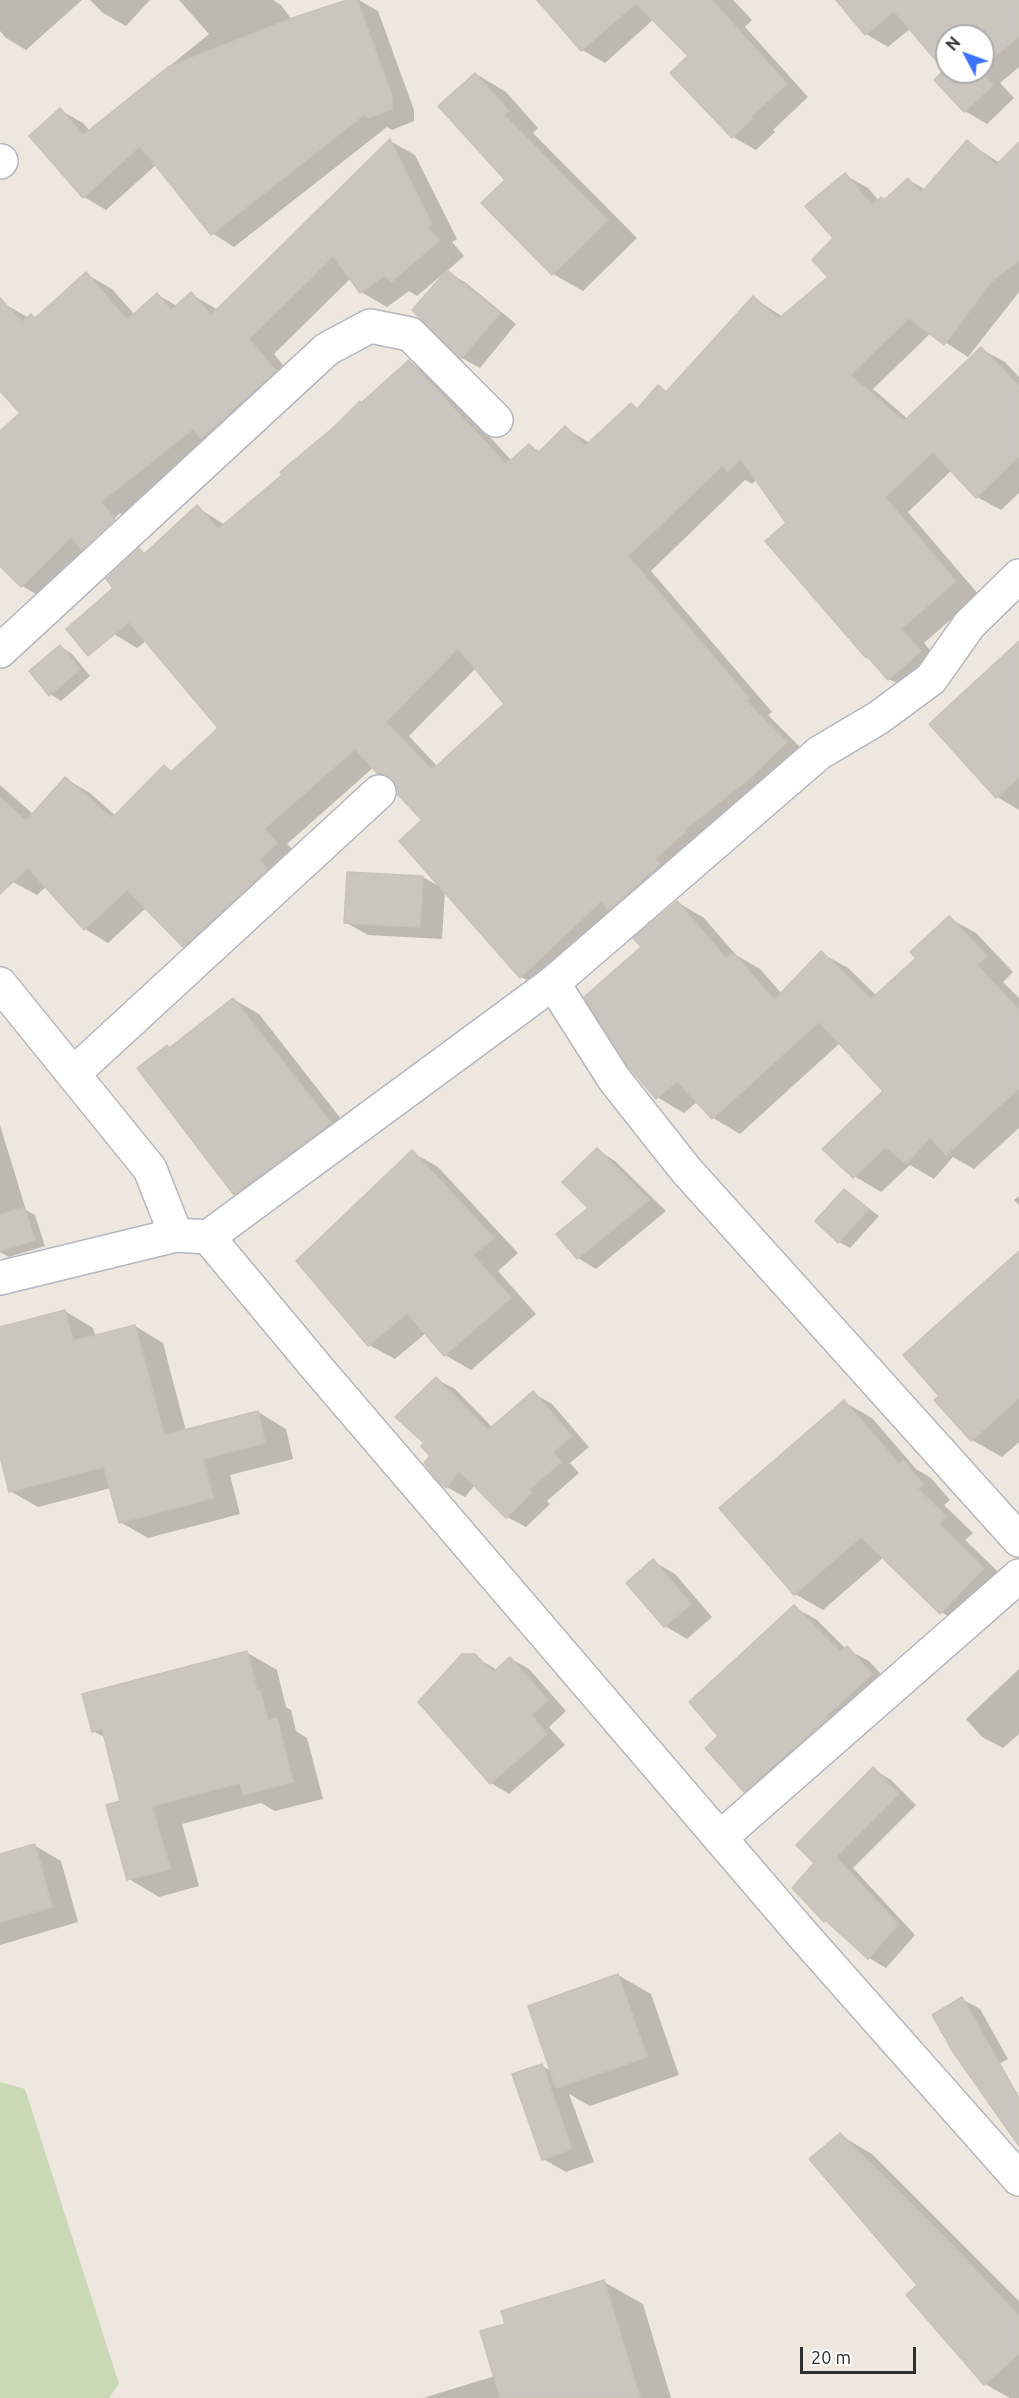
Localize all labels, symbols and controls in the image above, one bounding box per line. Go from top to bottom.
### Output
north arrow [935,24,995,84]
text: N [942,33,964,54]
scale bar [803,2335,918,2373]
text: 20 m [811,2347,851,2367]

